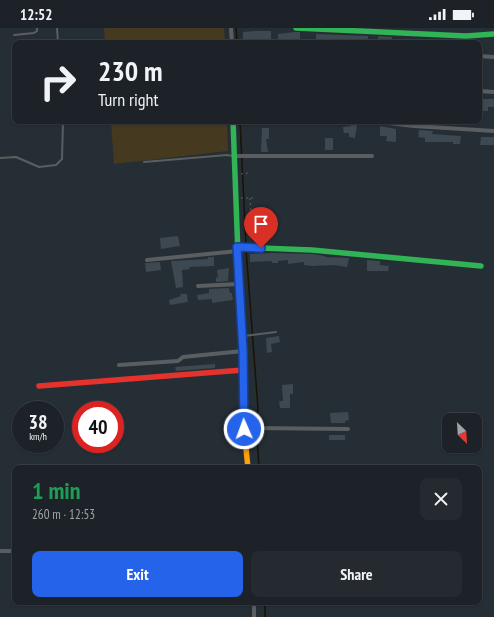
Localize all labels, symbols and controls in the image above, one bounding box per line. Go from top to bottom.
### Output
text: 12:52 [20,5,52,24]
text: 230 m [98,52,162,89]
icon: right [32,56,84,108]
text: Turn right [98,88,158,111]
pin [244,207,278,248]
icon: arrive [250,213,272,235]
speed limit sign: 40 [72,401,124,453]
position arrow [223,408,265,450]
text: 38 [28,409,48,435]
north arrow [442,413,482,453]
map controls [442,413,482,453]
text: km/h [29,430,47,443]
text: 1 min [32,475,80,506]
button: close [420,478,462,520]
text: 260 m · 12:53 [32,506,95,523]
button: Exit [32,551,243,597]
button: Share [251,551,462,597]

